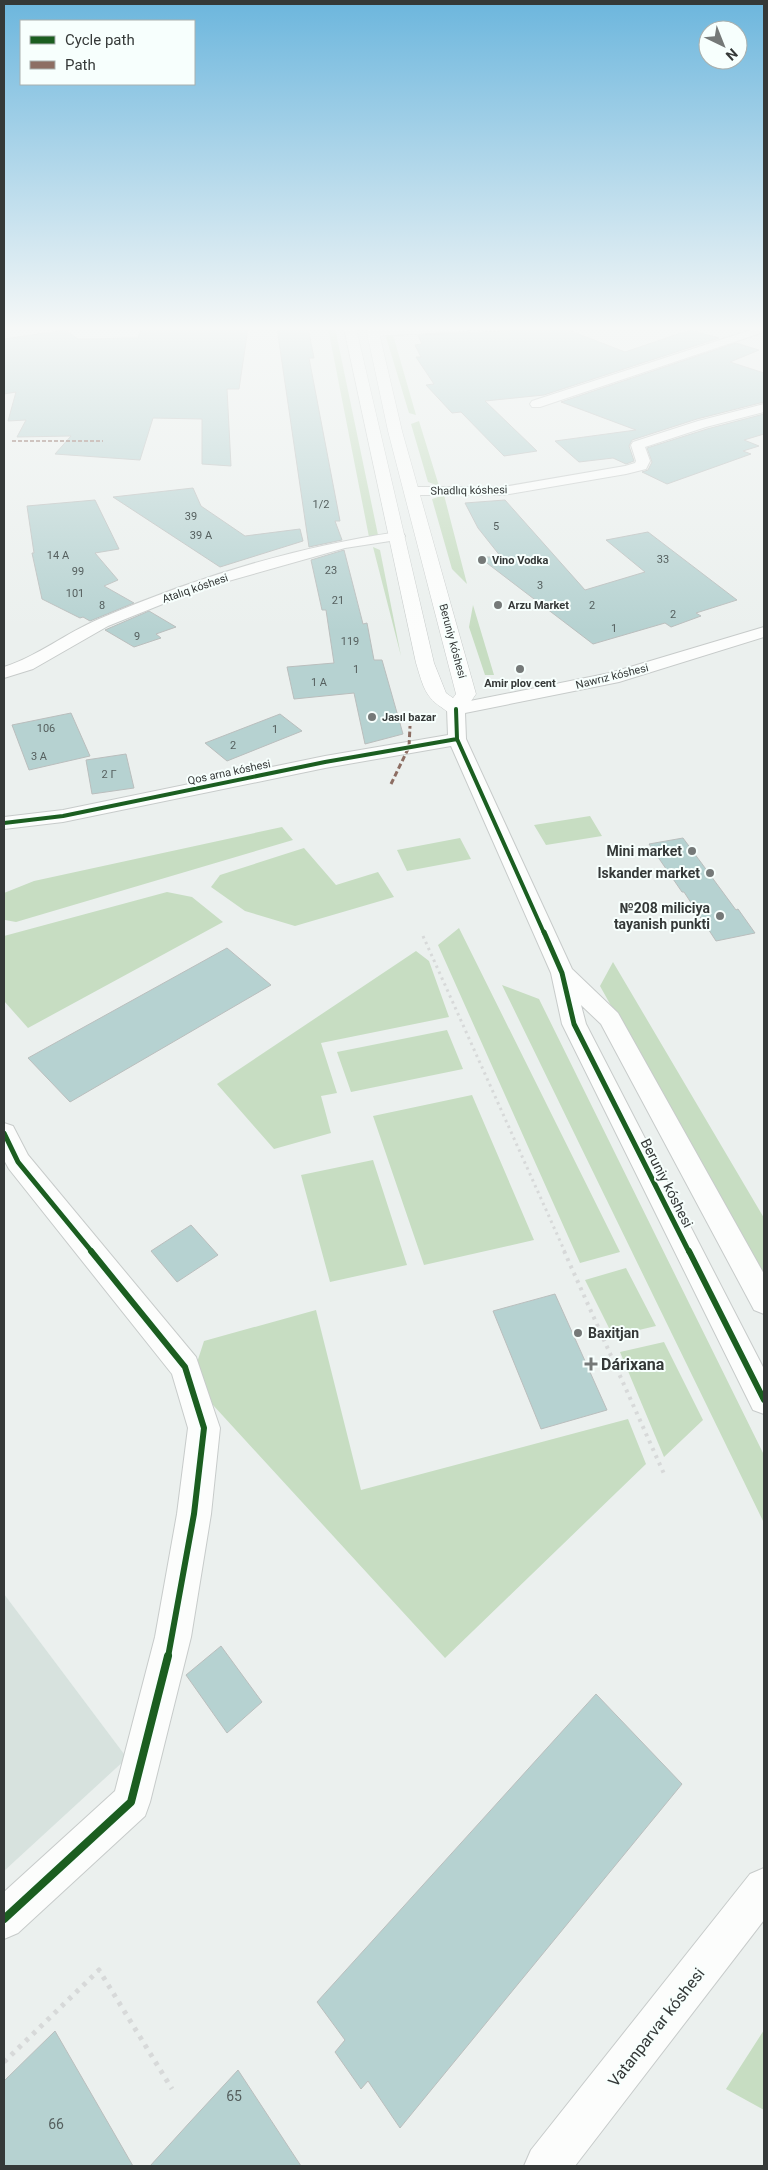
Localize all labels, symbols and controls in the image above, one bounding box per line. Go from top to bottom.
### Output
legend [20,20,195,85]
north arrow [698,20,748,70]
text: Cycle path [65,31,135,49]
text: N [723,45,741,64]
text: Path [65,56,96,74]
street label: Shadlıq kóshesi [430,483,508,498]
house number: 1/2 [313,498,329,511]
house number: 39 [185,510,197,523]
house number: 5 [493,520,499,533]
house number: 39 А [190,529,213,542]
house number: 14 А [47,549,70,562]
house number: 33 [657,553,669,566]
marker: Vino Vodka [476,554,488,566]
place label: Vino Vodka [492,554,548,567]
house number: 23 [325,564,337,577]
house number: 99 [72,565,84,578]
street label: Atalıq kóshesi [161,571,230,606]
house number: 3 [537,579,543,592]
house number: 101 [66,587,84,600]
house number: 21 [332,594,344,607]
house number: 8 [99,599,105,612]
marker: Arzu Market [492,599,504,611]
place label: Arzu Market [508,599,569,612]
house number: 2 [589,599,595,612]
street label: Beruniy kóshesi [436,602,469,680]
house number: 2 [670,608,676,621]
house number: 1 [611,622,617,635]
house number: 9 [134,630,140,643]
house number: 119 [341,635,359,648]
street label: Nawrız kóshesi [574,661,650,692]
house number: 1 [353,663,359,676]
marker: Amir plov cent [514,663,526,675]
house number: 1 А [311,676,328,689]
place label: Amir plov cent [484,677,556,690]
marker: Jasıl bazar [366,711,378,723]
place label: Jasıl bazar [382,711,436,724]
house number: 106 [37,722,55,735]
house number: 1 [272,723,278,736]
house number: 2 [230,739,236,752]
house number: 3 А [31,750,48,763]
street label: Qos arna kóshesi [186,757,272,788]
house number: 2 Г [101,768,117,781]
place label: Mini market [607,843,682,859]
marker: Mini market [686,845,698,857]
place label: Iskander market [597,865,700,881]
marker: Iskander market [704,867,716,879]
place label: №208 miliciya tayanish punkti [614,900,711,932]
marker: №208 miliciya tayanish punkti [714,910,726,922]
street label: Beruniy kóshesi [638,1136,696,1230]
place label: Baxitjan [588,1325,639,1341]
marker: Baxitjan [572,1327,584,1339]
place label: Dárixana [601,1355,665,1374]
marker: Dárixana [585,1358,597,1370]
street label: Vatanparvar kóshesi [604,1964,709,2090]
house number: 65 [226,2088,242,2104]
house number: 66 [48,2116,64,2132]

